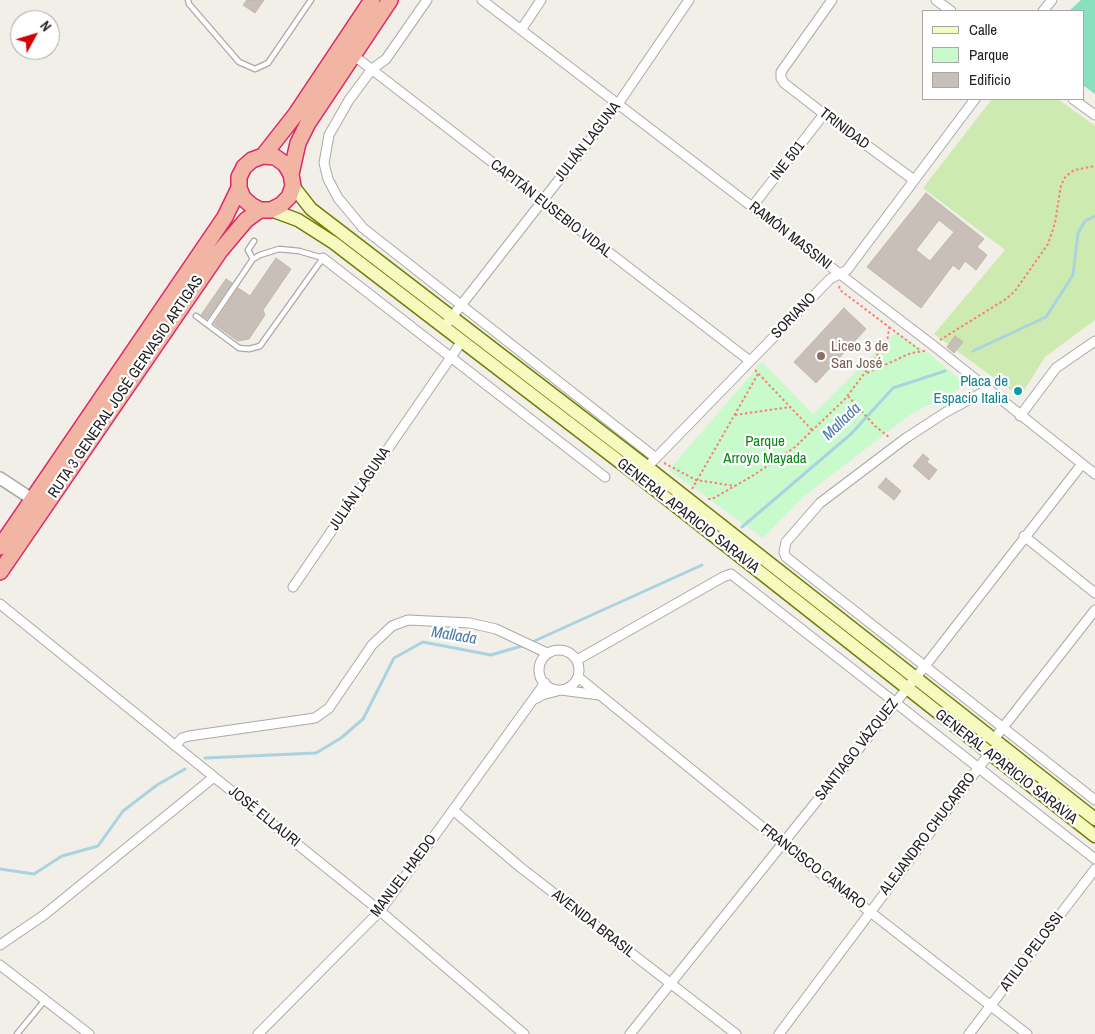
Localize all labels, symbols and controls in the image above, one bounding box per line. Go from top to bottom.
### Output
north arrow [10,10,60,60]
legend [922,10,1085,100]
text: N [36,17,55,35]
text: Calle [969,19,997,40]
text: Parque [969,44,1009,65]
text: Edificio [969,69,1011,90]
street label: JULIÁN LAGUNA [551,98,625,186]
street label: TRINIDAD [815,104,873,154]
street label: INE 501 [767,138,809,184]
street label: CAPITÁN EUSEBIO VIDAL [487,156,615,262]
street label: RAMÓN MASSINI [745,198,835,274]
street label: RUTA 3 GENERAL JOSÉ GERVASIO ARTIGAS [45,272,207,502]
street label: SORIANO [768,289,820,343]
place label: Liceo 3 de San José [831,338,888,373]
marker: Liceo 3 de San José [815,350,827,362]
place label: Placa de Espacio Italia [933,373,1008,408]
marker: Placa de Espacio Italia [1012,385,1024,397]
water label: Mallada [819,399,865,445]
park label: Parque Arroyo Mayada [723,433,807,468]
street label: JULIÁN LAGUNA [326,444,394,534]
street label: GENERAL APARICIO SARAVIA [613,455,763,577]
water label: Mallada [430,623,478,649]
street label: SANTIAGO VÁZQUEZ [812,696,902,804]
street label: GENERAL APARICIO SARAVIA [931,706,1081,828]
street label: ALEJANDRO CHUCARRO [876,769,980,899]
street label: JOSÉ ELLAURI [225,783,303,851]
street label: FRANCISCO CANARO [757,820,869,914]
street label: MANUEL HAEDO [367,831,441,921]
street label: AVENIDA BRASIL [548,886,638,962]
street label: ATILIO PELOSSI [996,909,1068,995]

